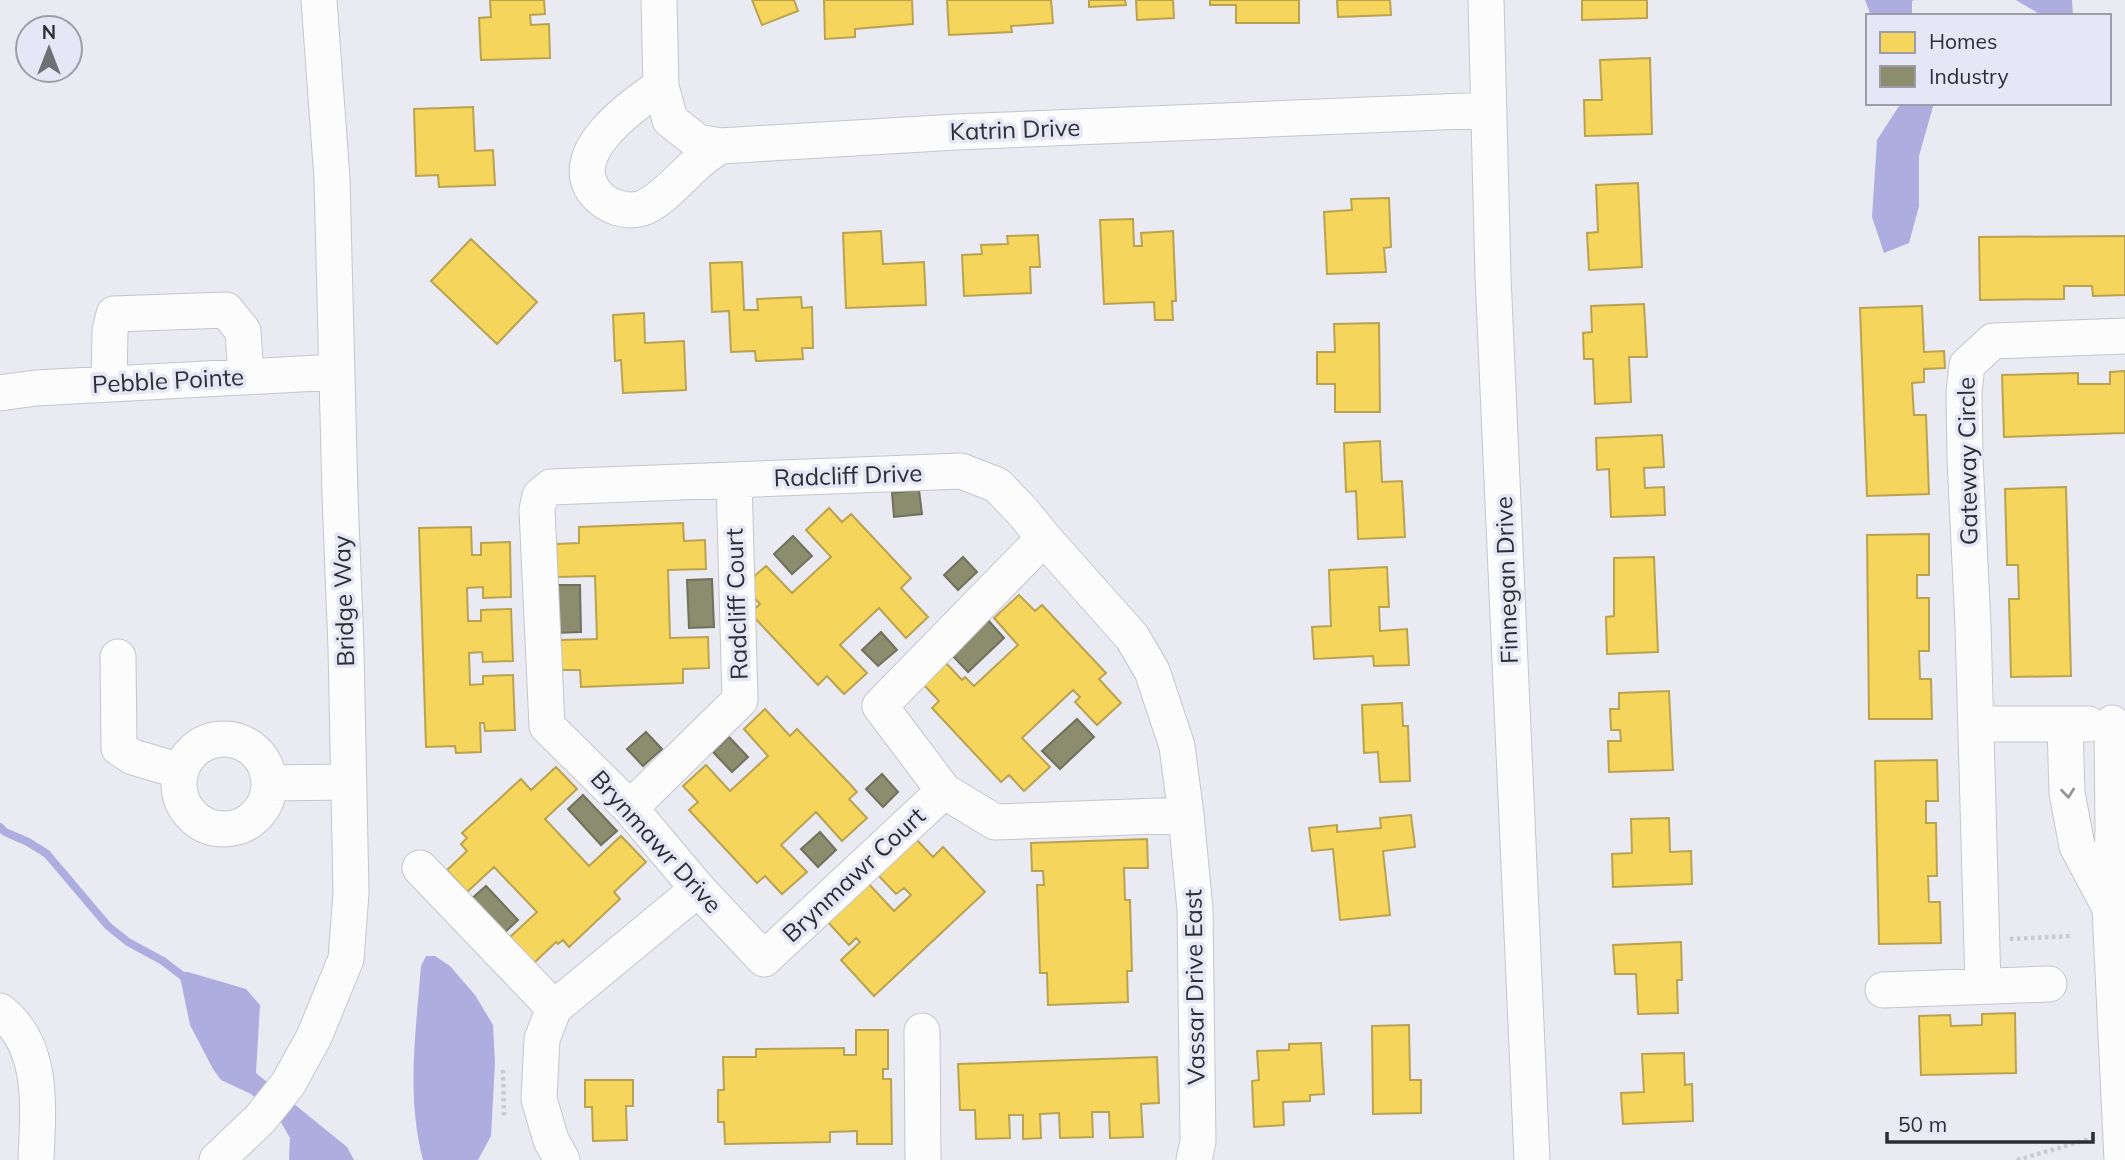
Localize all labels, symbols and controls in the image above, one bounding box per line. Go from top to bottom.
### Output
north arrow [14,14,84,84]
legend [1866,14,2111,105]
text: N [42,20,56,44]
text: Homes [1929,28,1997,54]
text: Industry [1929,63,2009,89]
street label: Katrin Drive [949,112,1081,146]
street label: Pebble Pointe [91,361,245,399]
street label: Gateway Circle [1951,377,1983,545]
street label: Radcliff Drive [773,457,923,493]
street label: Finnegan Drive [1488,496,1524,664]
street label: Radcliff Court [718,528,754,680]
street label: Bridge Way [326,535,360,667]
street label: Brynmawr Drive [585,764,729,919]
one-way arrow [2060,788,2075,799]
street label: Brynmawr Court [776,800,931,948]
street label: Vassar Drive East [1177,889,1211,1085]
scale bar [1887,1100,2094,1144]
text: 50 m [1898,1111,1947,1137]

